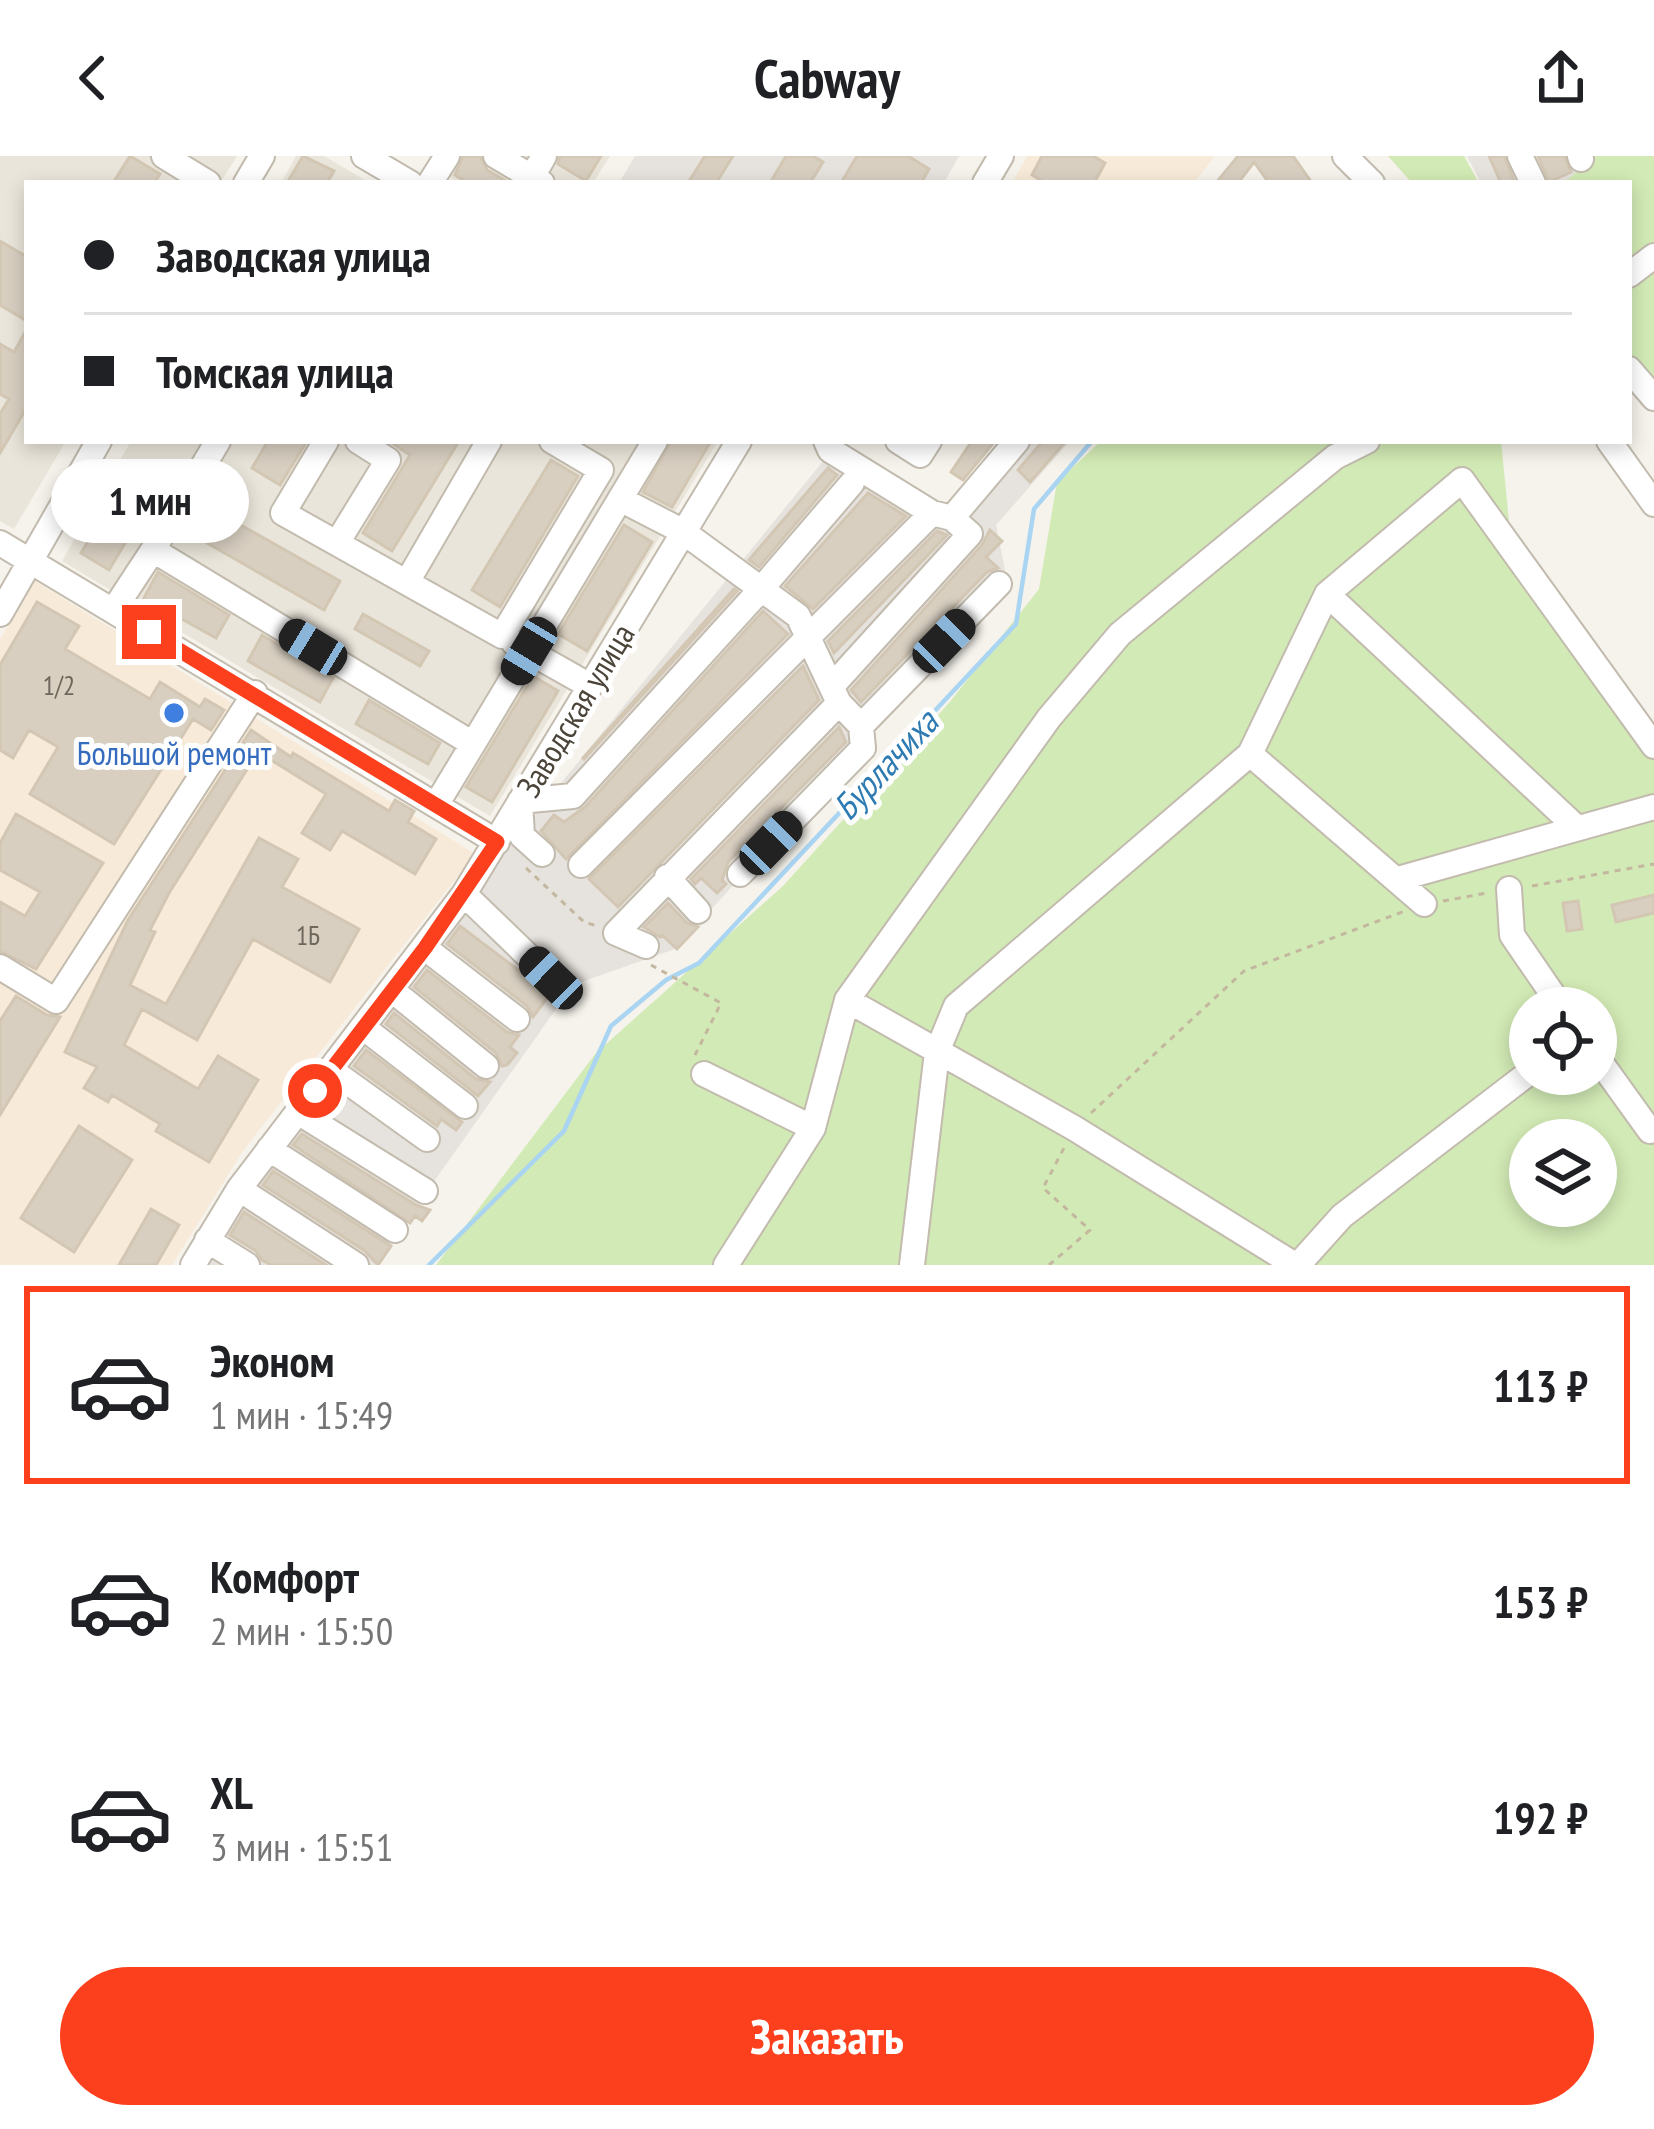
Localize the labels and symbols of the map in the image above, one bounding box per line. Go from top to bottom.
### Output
callout: 1 мин [50,458,248,542]
car [906,603,982,679]
route end [122,605,176,659]
car [495,611,563,691]
car [273,613,353,681]
street label: Заводская улица [506,616,644,804]
house number: 1/2 [43,668,75,702]
water label: Бурлачиха [822,698,949,829]
marker: Большой ремонт [161,700,187,726]
place label: Большой ремонт [77,731,272,774]
car [733,805,809,881]
house number: 1Б [296,918,320,952]
car [513,940,589,1016]
route start [288,1064,342,1118]

